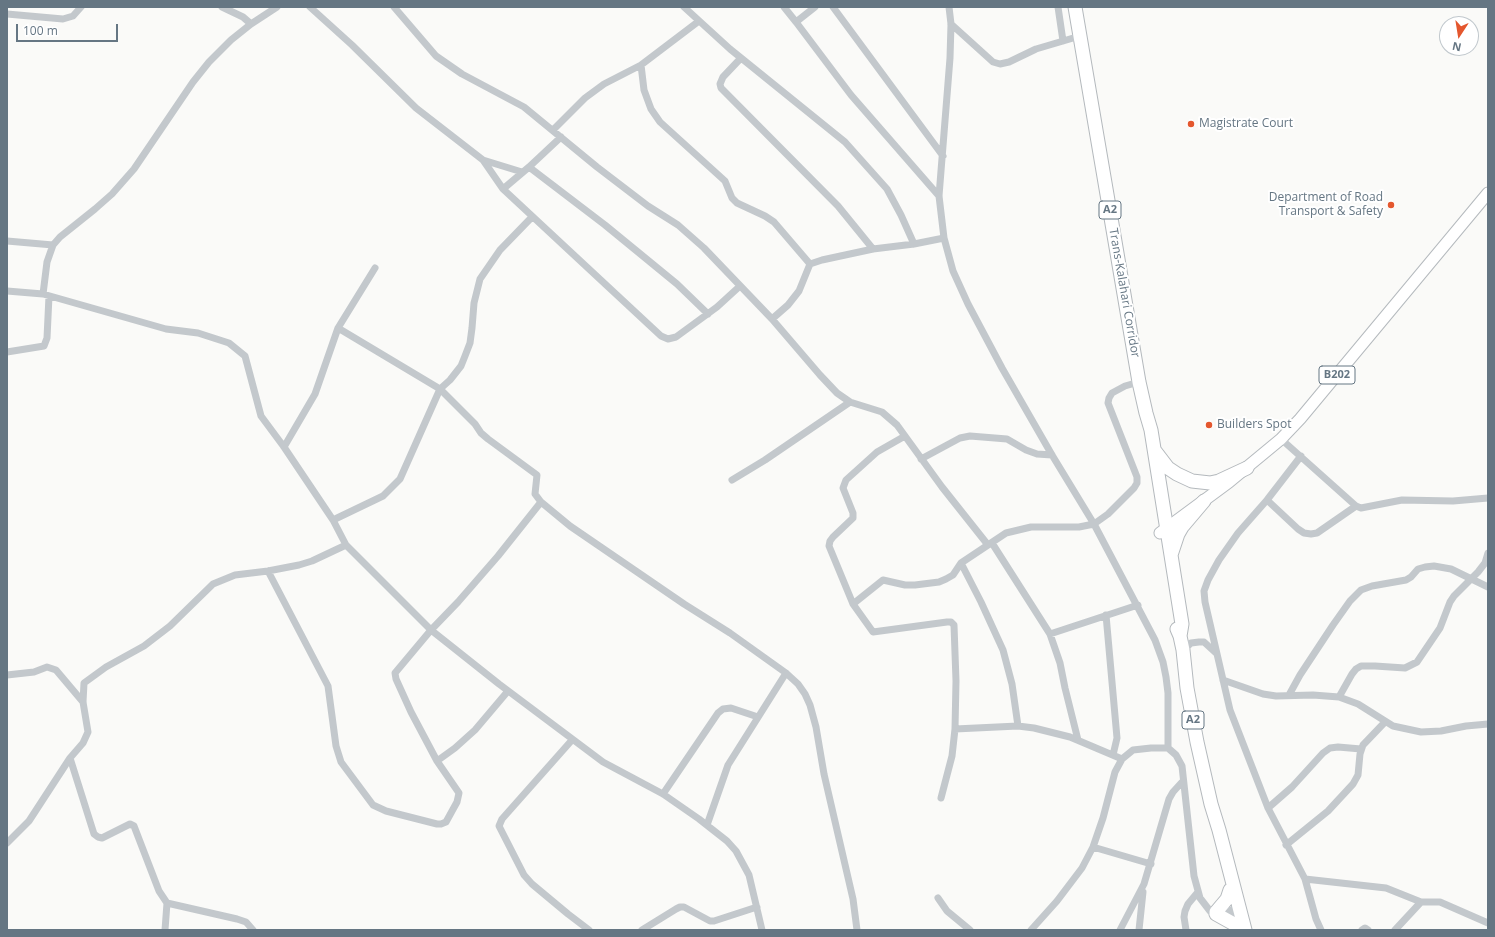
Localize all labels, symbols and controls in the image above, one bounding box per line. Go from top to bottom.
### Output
scale bar [18,16,120,42]
north arrow [1439,16,1479,56]
text: 100 m [23,22,58,39]
text: N [1451,39,1463,56]
place label: Magistrate Court [1199,117,1293,131]
marker: Magistrate Court [1186,119,1196,129]
place label: Department of Road Transport & Safety [1269,191,1383,219]
marker: Department of Road Transport & Safety [1386,200,1396,210]
road number: A2 [1099,201,1121,219]
street label: Trans-Kalahari Corridor [1106,227,1142,359]
road number: B202 [1319,366,1355,384]
place label: Builders Spot [1217,418,1291,432]
marker: Builders Spot [1204,420,1214,430]
road number: A2 [1182,711,1204,729]

